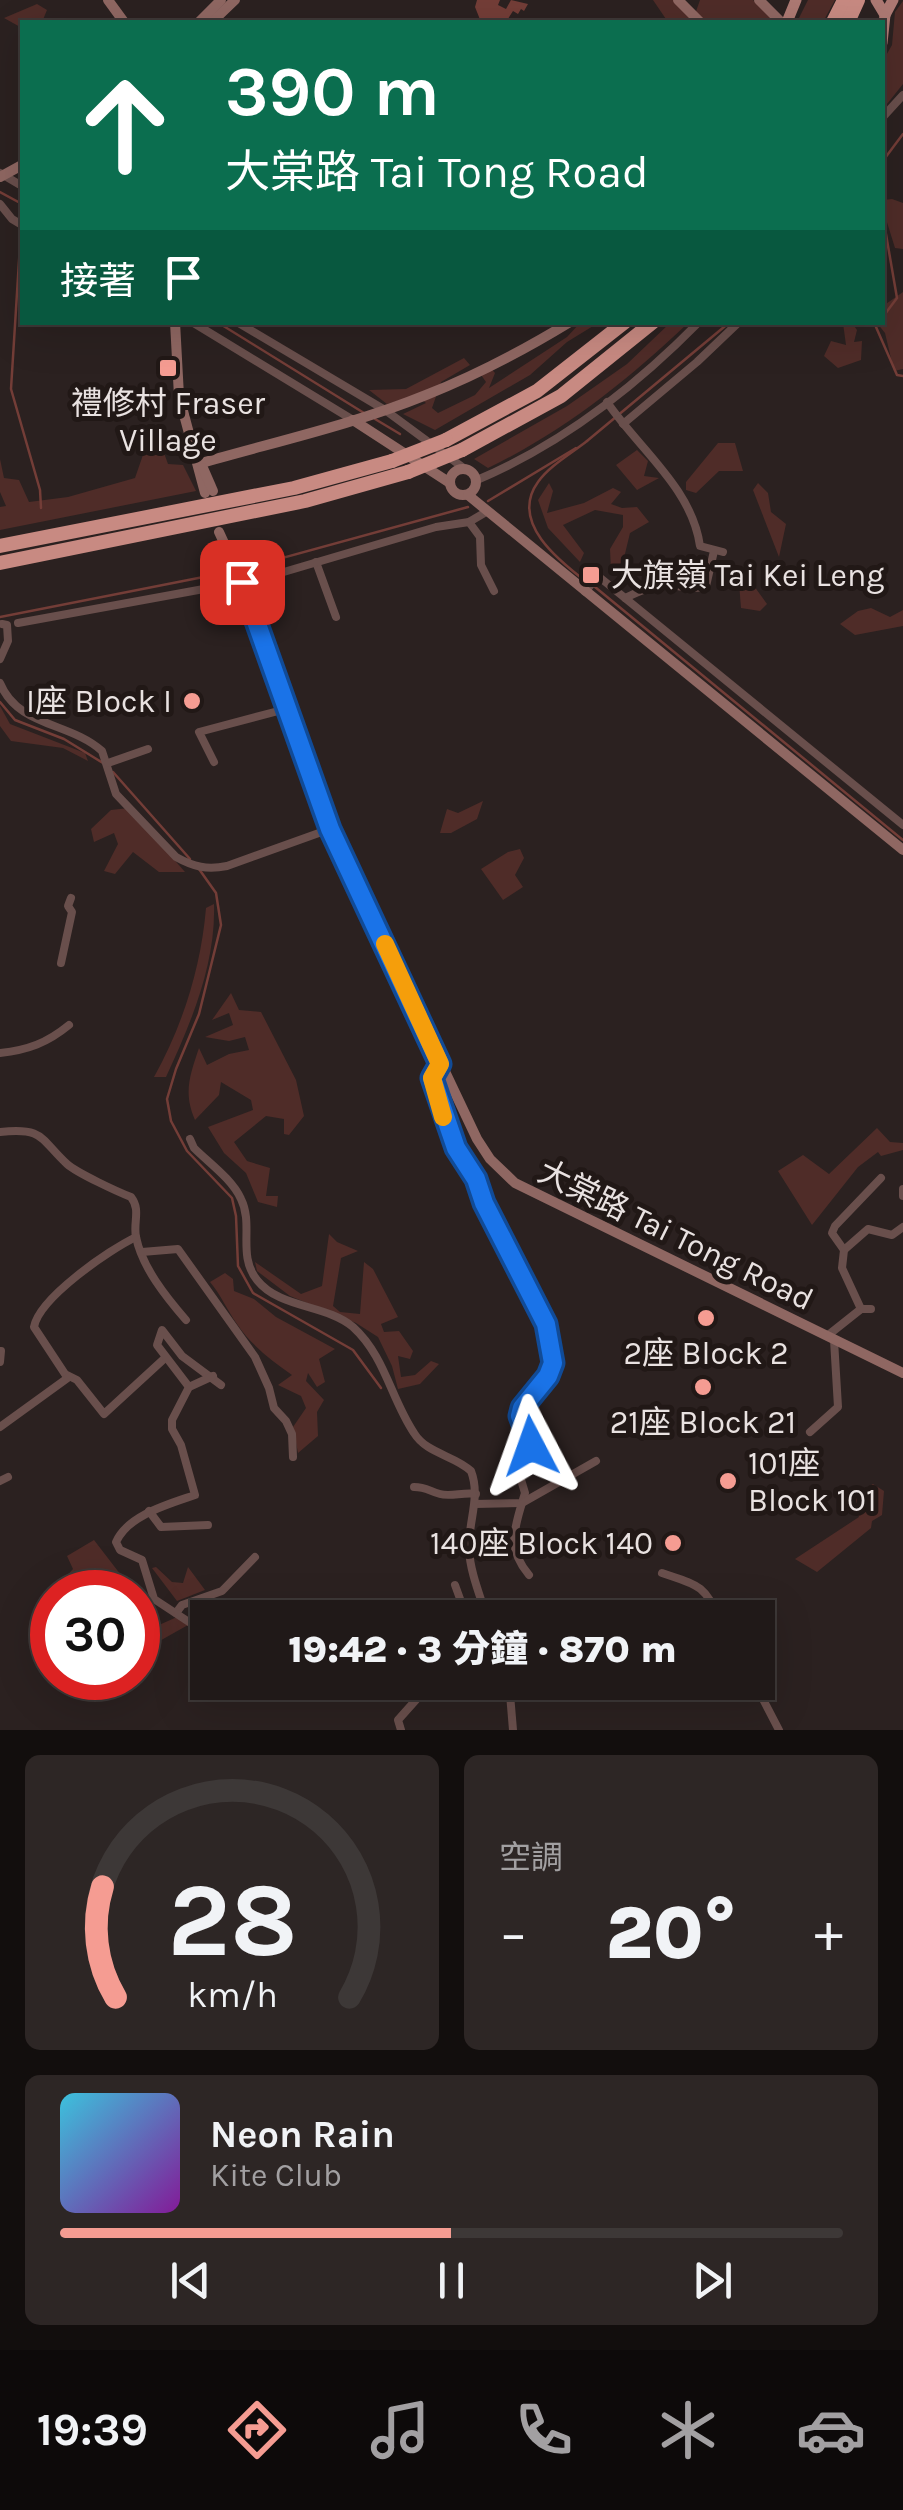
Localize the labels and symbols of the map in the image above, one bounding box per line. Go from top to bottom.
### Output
marker: 禮修村 Fraser Village [157,357,179,379]
place label: 禮修村 Fraser Village [71,385,266,459]
pin [200,540,285,625]
place label: 大旗嶺 Tai Kei Leng [611,557,884,594]
marker: 大旗嶺 Tai Kei Leng [580,564,602,586]
place label: I座 Block I [26,683,172,720]
marker: I座 Block I [181,690,203,712]
street label: 大棠路 Tai Tong Road [532,1153,819,1318]
marker: 2座 Block 2 [695,1307,717,1329]
place label: 2座 Block 2 [623,1335,789,1372]
marker: 21座 Block 21 [692,1376,714,1398]
position arrow [479,1394,583,1498]
place label: 21座 Block 21 [610,1404,796,1441]
place label: 101座 Block 101 [748,1445,877,1519]
marker: 101座 Block 101 [717,1470,739,1492]
place label: 140座 Block 140 [430,1525,653,1562]
marker: 140座 Block 140 [662,1532,684,1554]
speed limit sign: 30 [30,1570,160,1700]

